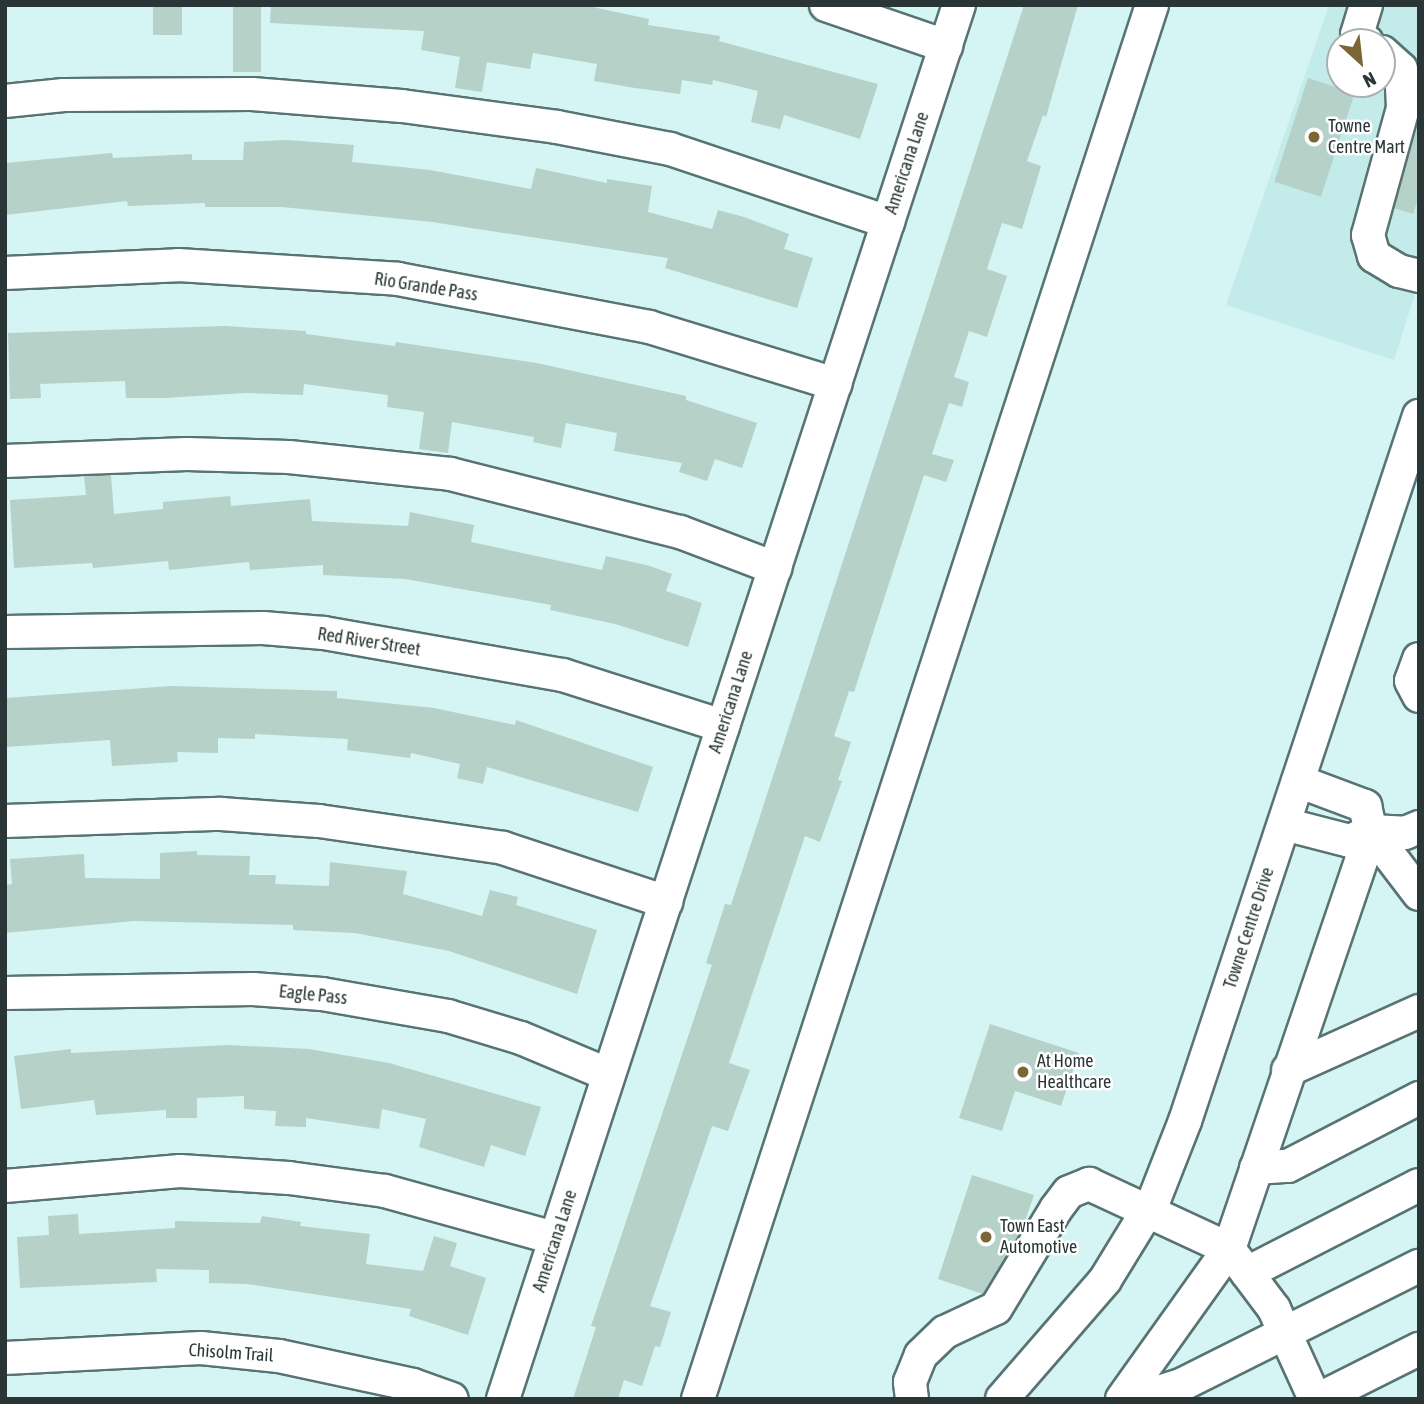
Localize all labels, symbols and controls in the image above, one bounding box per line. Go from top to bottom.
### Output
north arrow [1326,28,1396,98]
text: N [1360,68,1380,92]
street label: Americana Lane [880,109,934,217]
place label: Towne Centre Mart [1328,116,1405,158]
marker: Towne Centre Mart [1306,129,1322,145]
street label: Rio Grande Pass [373,268,479,306]
street label: Red River Street [316,623,422,661]
street label: Americana Lane [704,648,758,756]
street label: Towne Centre Drive [1219,865,1279,991]
street label: Eagle Pass [278,981,348,1009]
place label: At Home Healthcare [1037,1051,1111,1094]
marker: At Home Healthcare [1015,1064,1031,1080]
street label: Americana Lane [528,1187,582,1295]
place label: Town East Automotive [1000,1216,1077,1258]
marker: Town East Automotive [978,1229,994,1245]
street label: Chisolm Trail [188,1339,274,1367]

